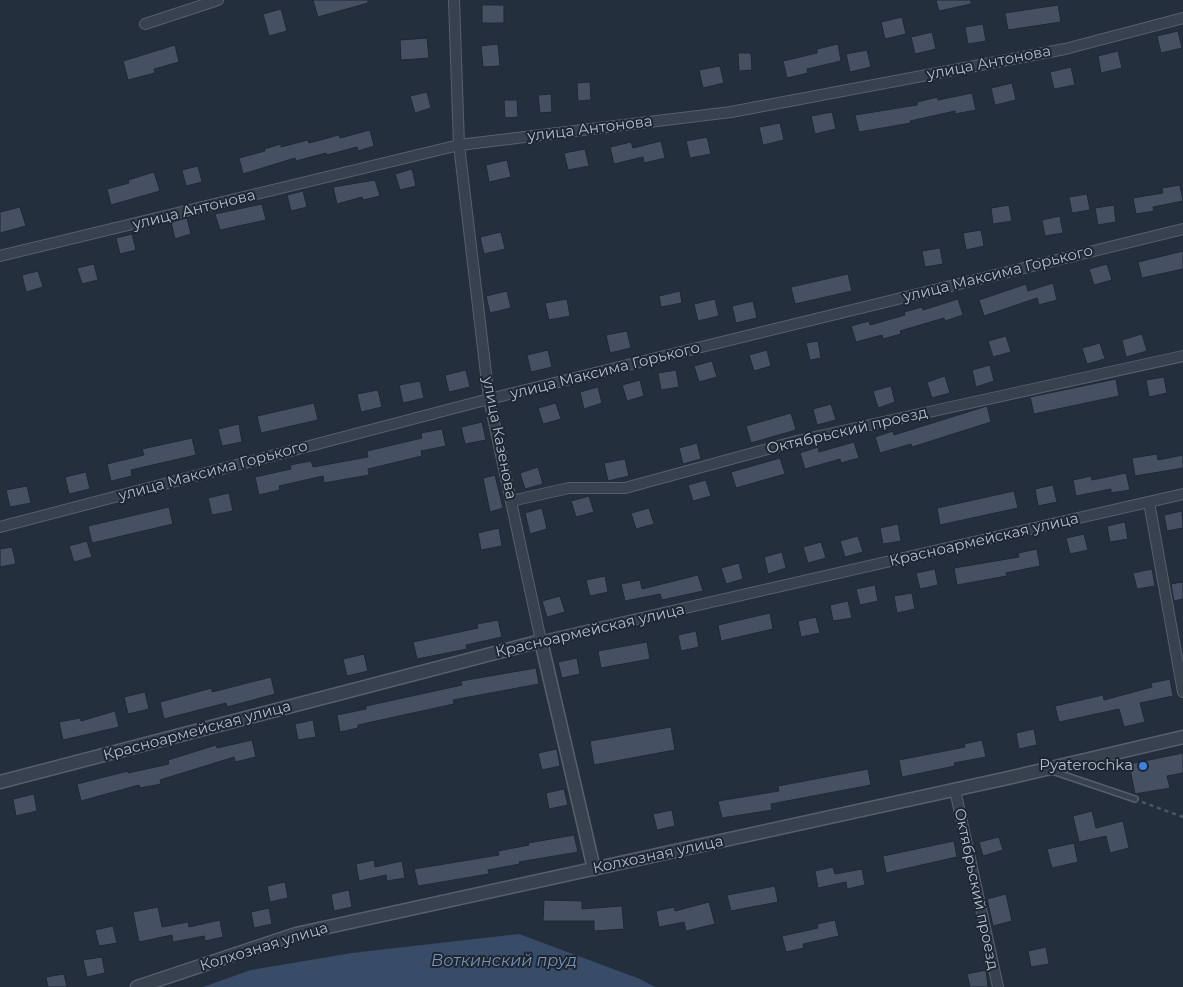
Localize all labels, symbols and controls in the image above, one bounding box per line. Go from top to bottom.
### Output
street label: улица Антонова [926,42,1052,84]
street label: улица Антонова [526,112,654,146]
street label: улица Антонова [131,186,257,234]
street label: улица Максима Горького [901,242,1095,306]
street label: улица Максима Горького [508,339,702,403]
street label: улица Казенова [478,375,520,501]
street label: Октябрьский проезд [765,404,929,458]
street label: улица Максима Горького [116,437,310,505]
street label: Красноармейская улица [888,509,1080,571]
street label: Красноармейская улица [494,600,686,662]
street label: Красноармейская улица [101,697,293,765]
place label: Pyaterochka [1039,757,1133,775]
marker: Pyaterochka [1137,760,1149,772]
street label: Октябрьский проезд [950,807,1002,971]
street label: Колхозная улица [591,832,725,878]
street label: Колхозная улица [198,919,330,975]
water label: Воткинский пруд [431,951,577,971]

